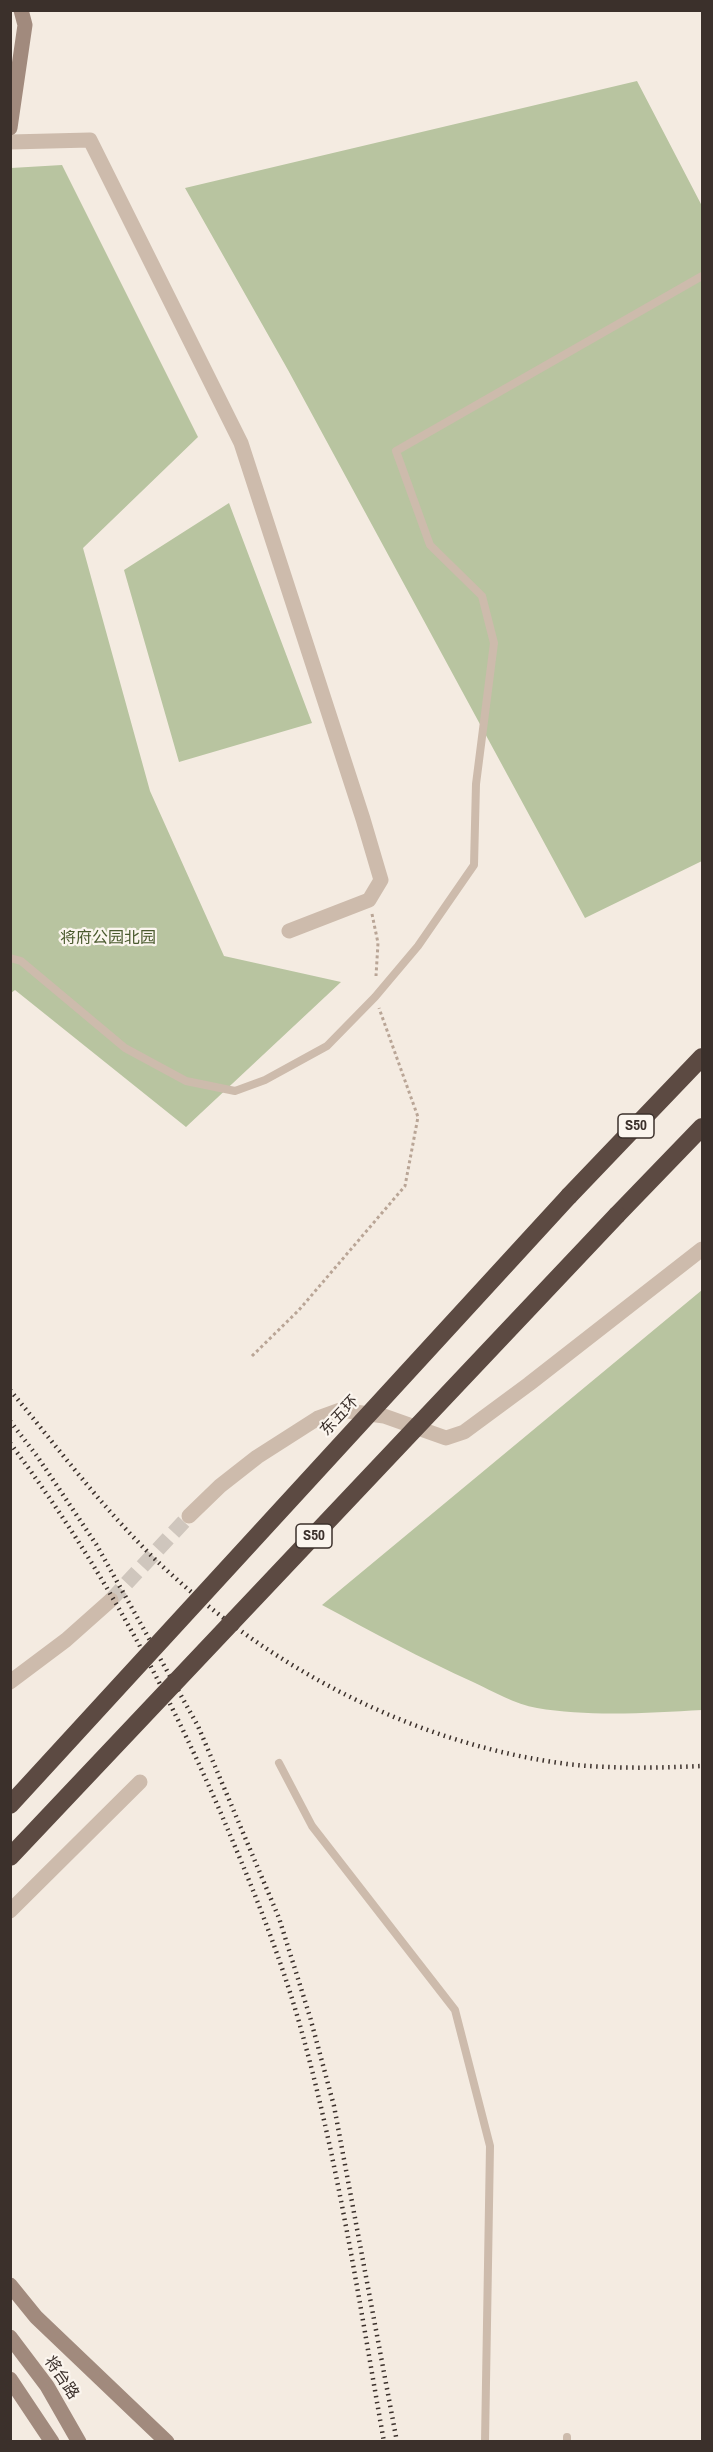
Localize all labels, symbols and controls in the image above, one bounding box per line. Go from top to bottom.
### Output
park label: 将府公园北园 [60,929,156,949]
road number: S50 [618,1114,654,1138]
street label: 东五环 [317,1392,363,1440]
road number: S50 [296,1524,332,1548]
street label: 将台路 [40,2353,82,2403]

